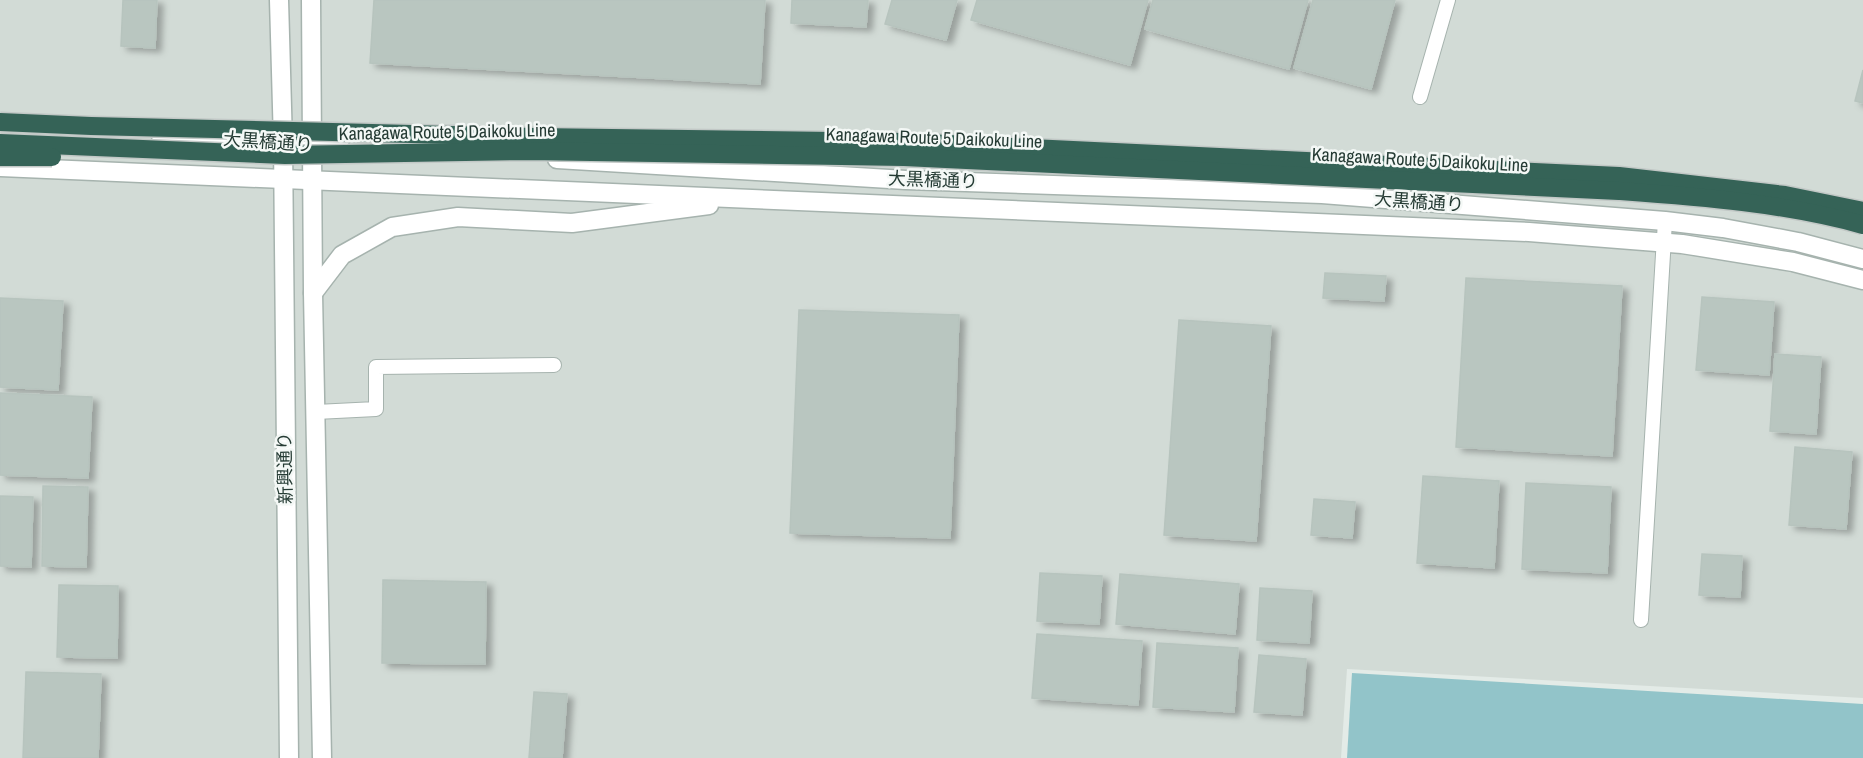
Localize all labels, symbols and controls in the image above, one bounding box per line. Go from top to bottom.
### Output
street label: Kanagawa Route 5 Daikoku Line [338,117,556,146]
street label: Kanagawa Route 5 Daikoku Line [825,121,1043,154]
street label: 大黒橋通り [222,126,314,157]
street label: Kanagawa Route 5 Daikoku Line [1311,141,1529,178]
street label: 大黒橋通り [888,165,978,194]
street label: 大黒橋通り [1373,186,1465,217]
street label: 新興通り [271,432,298,504]

